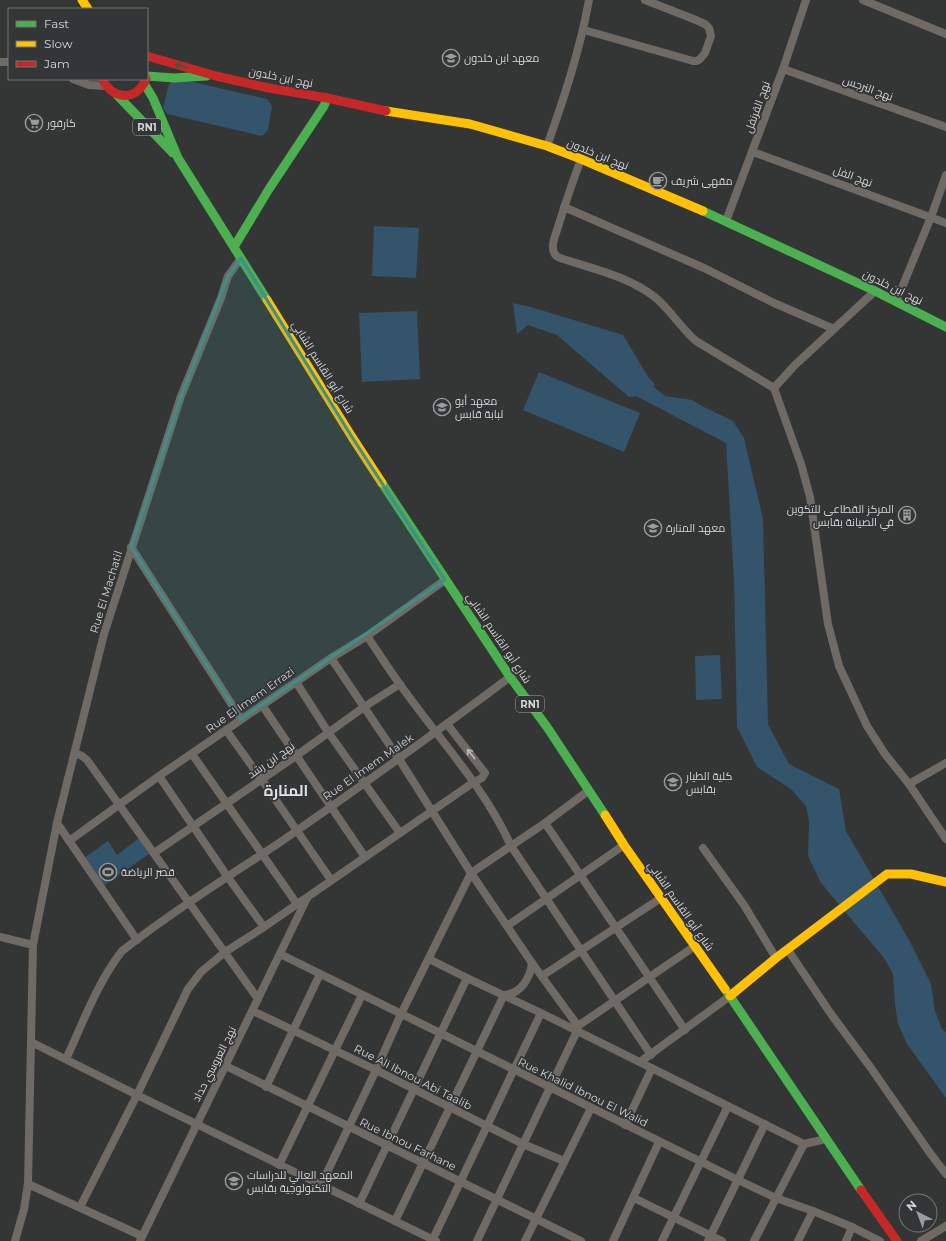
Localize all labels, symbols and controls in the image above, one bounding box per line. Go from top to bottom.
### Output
legend [8,8,148,80]
text: Fast [44,16,69,31]
text: Slow [44,36,73,51]
school or university icon: معهد ابن خلدون [441,48,461,68]
place label: معهد ابن خلدون [464,51,539,65]
text: Jam [43,56,70,71]
one-way arrow [175,62,188,69]
street label: نهج ابن خلدون [247,64,314,91]
street label: نهج النرجس [841,72,895,104]
street label: نهج القرنفل [741,79,774,135]
supermarket icon: كارفور [24,113,44,133]
place label: كارفور [46,116,76,130]
road number: RN1 [133,119,161,135]
street label: نهج ابن خلدون [565,135,631,174]
street label: نهج الفل [831,162,875,190]
cafe icon: مقهى شريف [648,171,668,191]
place label: مقهى شريف [671,174,733,188]
street label: نهج ابن خلدون [860,266,925,308]
street label: شارع أبو القاسم الشابي [287,318,357,417]
place label: معهد أبو لبابة قابس [455,394,503,421]
school or university icon: معهد أبو لبابة قابس [432,397,452,417]
place label: المركز القطاعى للتكوين في الصيانة بقابس [787,502,894,531]
building icon: المركز القطاعى للتكوين في الصيانة بقابس [897,505,917,525]
school or university icon: معهد المنارة [643,518,663,538]
place label: معهد المنارة [666,521,725,535]
street label: Rue El Machatil [87,549,125,635]
street label: شارع أبو القاسم الشابي [462,590,534,687]
street label: Rue El Imem Errazi [203,664,297,736]
road number: RN1 [516,696,544,712]
street label: Rue El Imem Malek [320,730,416,804]
street label: نهج ابن رشد [245,739,298,782]
one-way arrow [467,749,476,760]
place label: كلية الطيار بقابس [685,769,732,796]
school or university icon: كلية الطيار بقابس [663,772,683,792]
district label: المنارة [264,781,308,800]
street label: شارع أبو القاسم الشابي [643,858,717,955]
sports icon: قصر الرياضة [98,862,118,882]
place label: قصر الرياضة [121,865,175,879]
street label: نهج العروسي حداد [189,1024,240,1105]
street label: Rue Ali Ibnou Abi Taalib [352,1041,474,1113]
street label: Rue Khalid Ibnou El Walid [516,1054,650,1130]
street label: Rue Ibnou Farhane [357,1115,459,1174]
place label: المعهد العالي للدراسات التكنولوجية بقابس [247,1168,353,1195]
school or university icon: المعهد العالي للدراسات التكنولوجية بقابس [224,1171,244,1191]
north arrow [898,1193,938,1233]
text: N [903,1197,919,1214]

